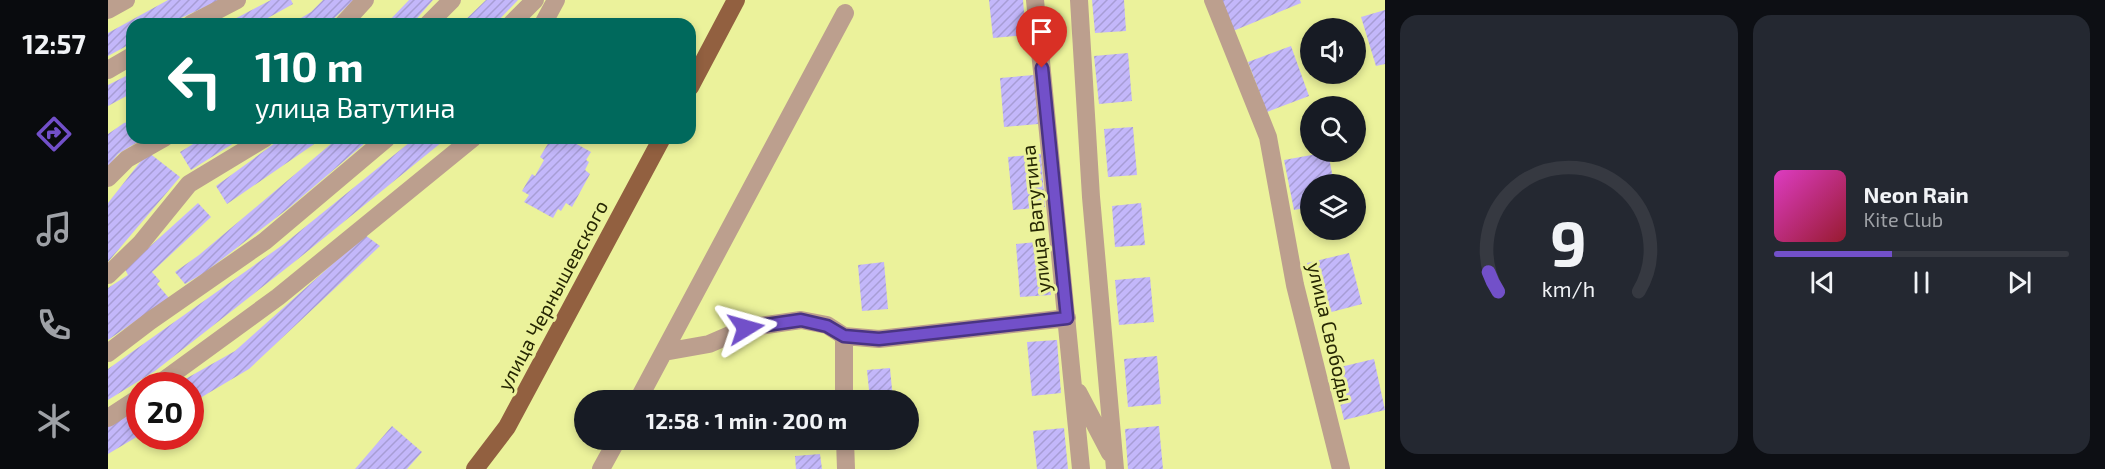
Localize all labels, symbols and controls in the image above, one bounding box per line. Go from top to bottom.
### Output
pin [1016,6,1067,68]
icon: arrive [1025,15,1058,48]
map controls [1300,18,1366,240]
button: sound [1300,18,1366,84]
text: 12:57 [22,27,86,59]
text: 110 m [255,40,364,90]
icon: left [156,42,234,120]
text: улица Ватутина [255,91,455,123]
button: search [1300,96,1366,162]
icon: directions [33,113,75,155]
street label: улица Ватутина [1015,144,1056,294]
button: layers [1300,174,1366,240]
text: Neon Rain [1864,181,1969,207]
street label: улица Чернышевского [492,196,613,395]
text: 9 [1550,204,1587,279]
text: Kite Club [1864,207,1943,231]
icon: music [33,208,75,250]
street label: улица Свободы [1302,260,1359,405]
icon: previous [1806,266,1839,299]
icon: pause [1905,266,1938,299]
icon: next [2003,266,2036,299]
text: km/h [1542,276,1595,301]
position arrow [714,296,778,360]
icon: phone [33,304,75,346]
speed limit sign: 20 [126,372,204,450]
icon: climate [33,400,75,442]
text: 12:58 · 1 min · 200 m [646,407,847,433]

